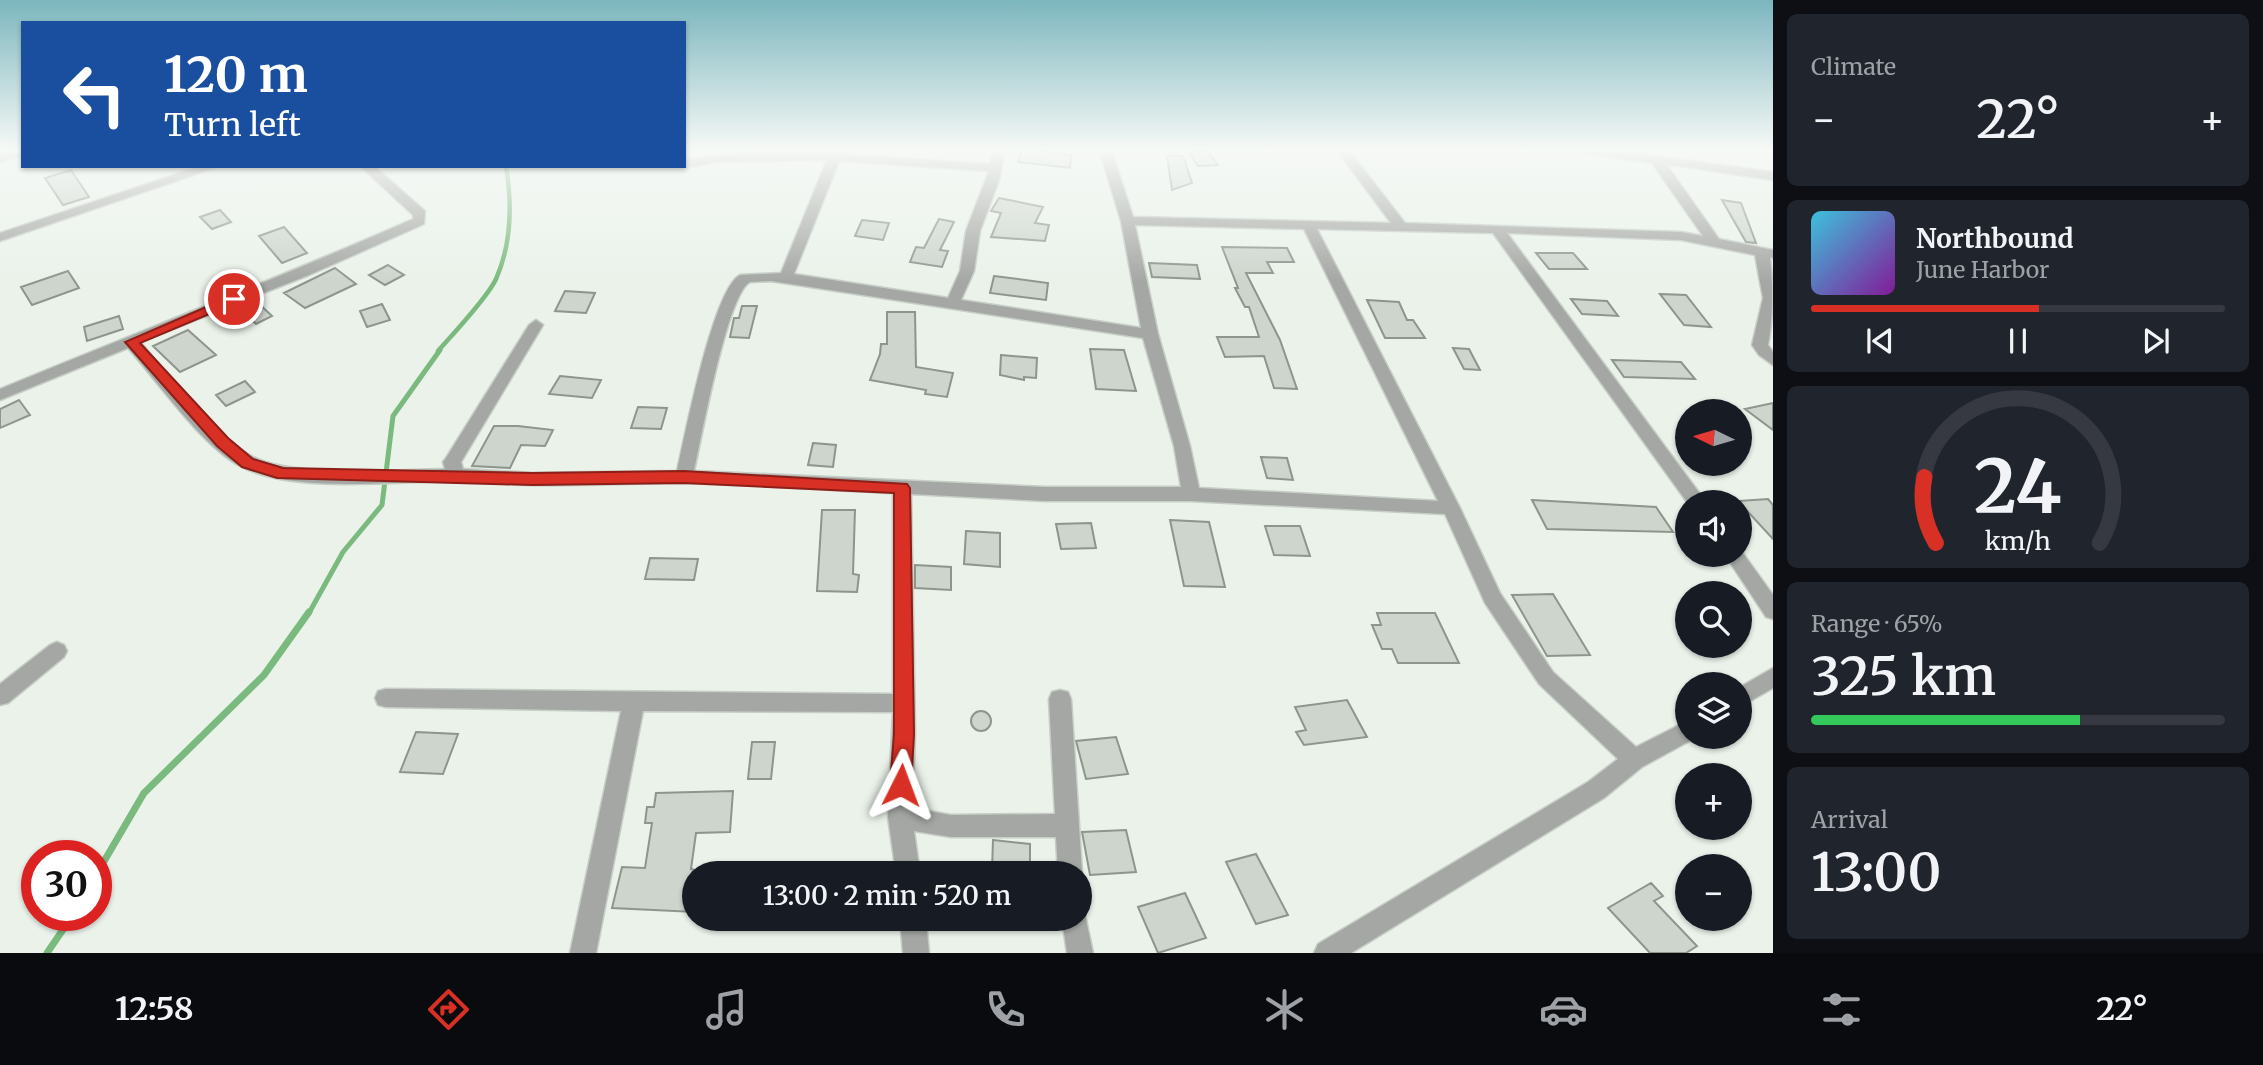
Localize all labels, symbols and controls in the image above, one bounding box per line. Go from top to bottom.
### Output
text: 120 m [164,44,308,105]
icon: left [49,49,140,140]
text: Climate [1811,52,1896,81]
text: 22° [1976,87,2060,152]
text: − [1811,96,1836,143]
text: + [2200,96,2225,143]
text: Turn left [164,105,301,145]
text: Northbound [1916,222,2074,255]
text: June Harbor [1916,255,2049,284]
pin [204,269,264,329]
icon: arrive [215,280,253,318]
icon: previous [1861,322,1899,360]
icon: pause [1999,322,2037,360]
icon: next [2137,322,2175,360]
north arrow [1675,399,1752,476]
map controls [1675,399,1752,931]
text: 24 [1974,441,2062,533]
button: sound [1675,490,1752,567]
text: km/h [1985,524,2051,556]
button: search [1675,581,1752,658]
text: Range · 65% [1811,609,1943,638]
text: 325 km [1811,644,1996,709]
button: layers [1675,672,1752,749]
position arrow [864,748,938,822]
button: + [1675,763,1752,840]
text: Arrival [1811,805,1888,834]
speed limit sign: 30 [21,840,112,931]
text: 13:00 [1811,840,1941,905]
button: − [1675,854,1752,931]
text: 13:00 · 2 min · 520 m [763,879,1011,912]
icon: directions [424,985,473,1034]
icon: music [702,985,751,1034]
icon: phone [981,985,1030,1034]
icon: climate [1260,985,1309,1034]
icon: car [1539,985,1588,1034]
icon: filters [1817,985,1866,1034]
text: 12:58 [115,989,194,1029]
text: 22° [2096,989,2148,1029]

